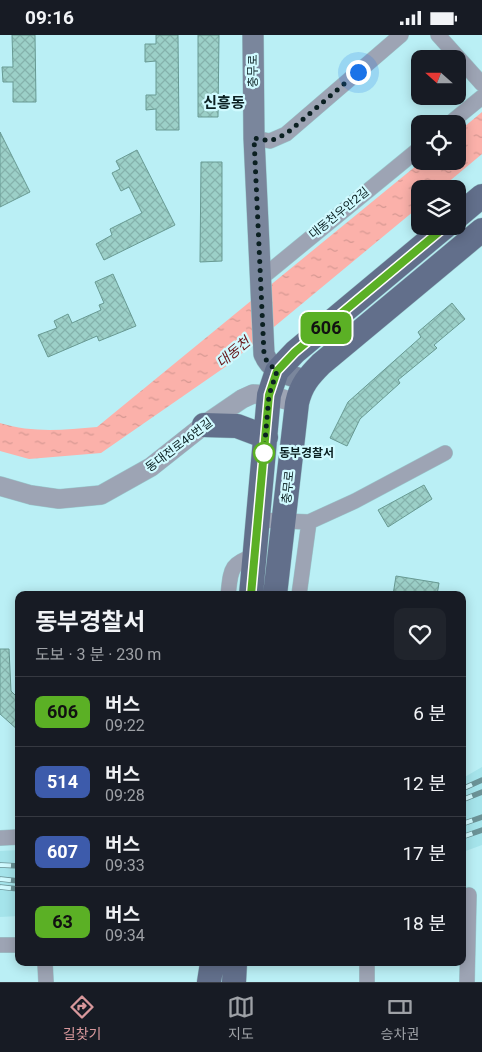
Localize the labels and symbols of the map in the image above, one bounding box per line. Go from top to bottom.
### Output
north arrow [411,50,466,105]
street label: 충무로 [246,54,260,88]
your location [346,60,371,85]
district label: 신흥동 [203,94,245,112]
street label: 대동천우안2길 [306,185,372,241]
line badge: 606 [297,312,355,344]
water label: 대동천 [213,333,254,371]
street label: 동대전로46번길 [143,415,215,475]
marker: 동부경찰서 [253,442,275,464]
place label: 동부경찰서 [279,446,334,460]
street label: 충무로 [279,470,297,504]

